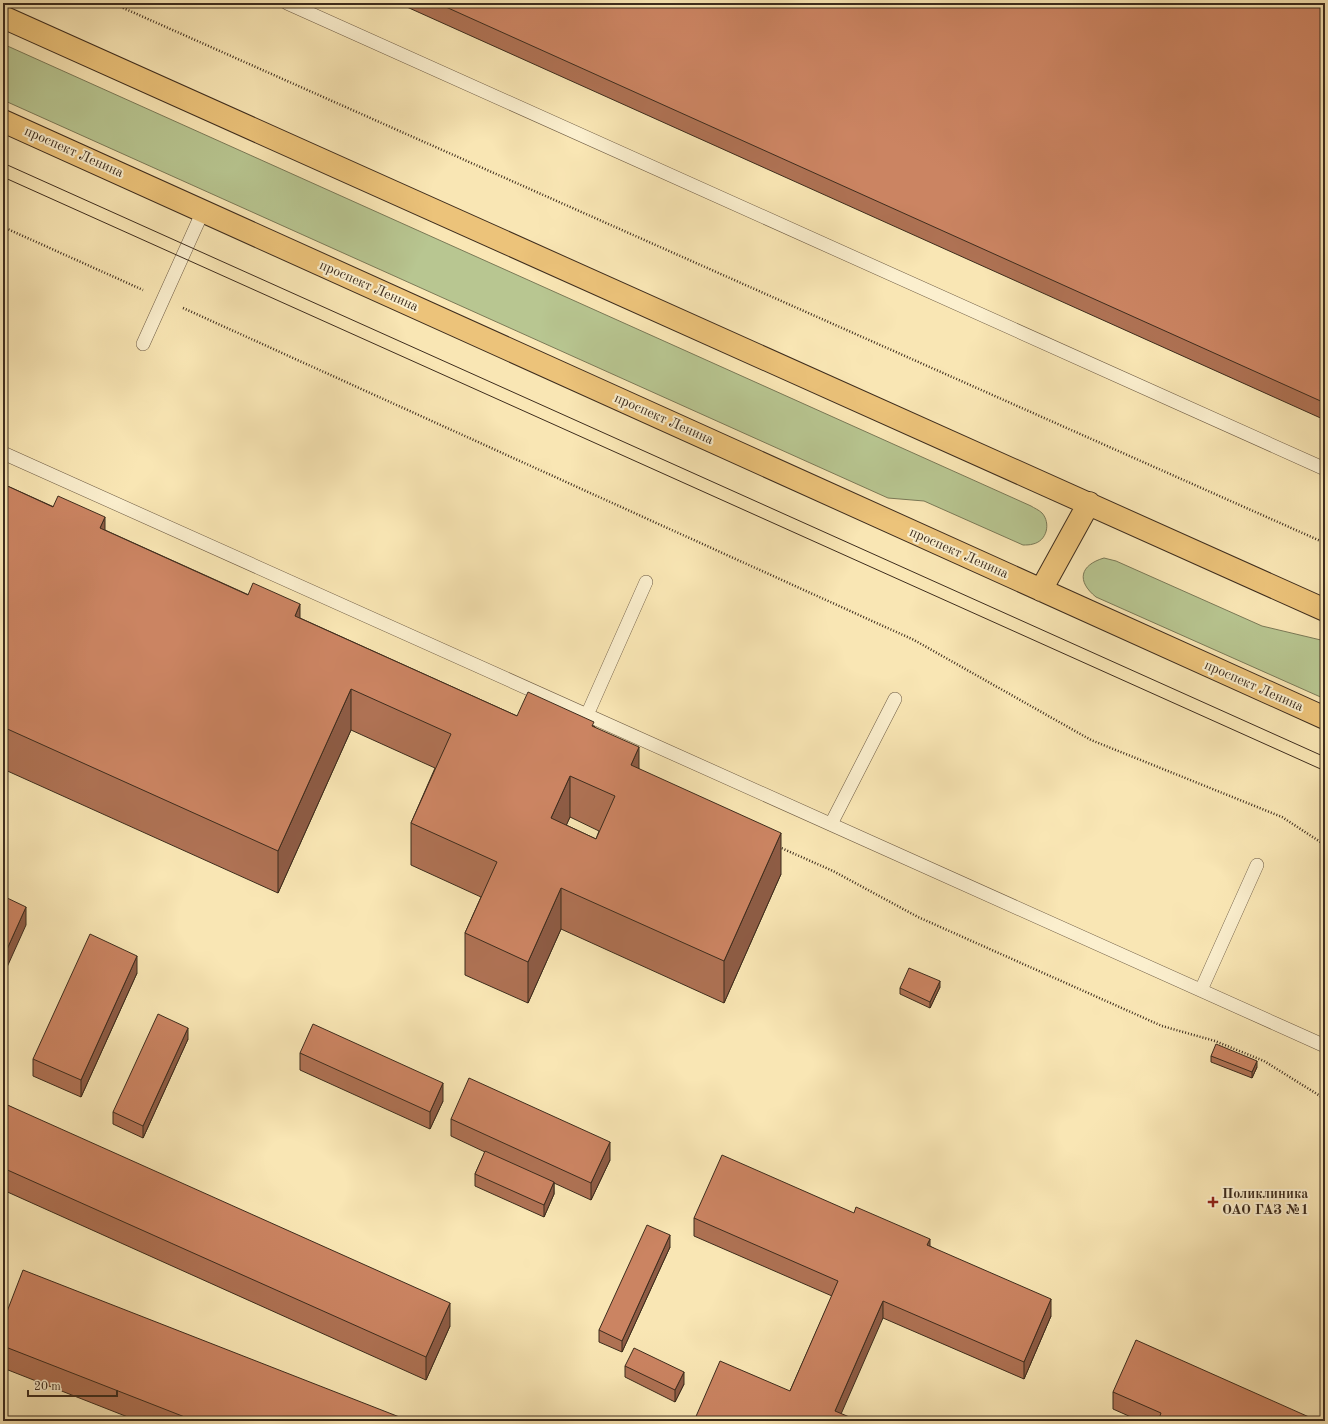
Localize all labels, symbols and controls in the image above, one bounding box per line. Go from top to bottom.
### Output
street label: проспект Ленина [22,124,126,180]
street label: проспект Ленина [317,258,421,314]
street label: проспект Ленина [612,391,716,447]
street label: проспект Ленина [907,525,1011,581]
street label: проспект Ленина [1202,658,1306,714]
place label: Поликлиника ОАО ГАЗ №1 [1222,1187,1309,1217]
marker: Поликлиника ОАО ГАЗ №1 [1207,1196,1219,1208]
scale bar [28,1372,117,1398]
text: 20 m [34,1381,61,1393]

